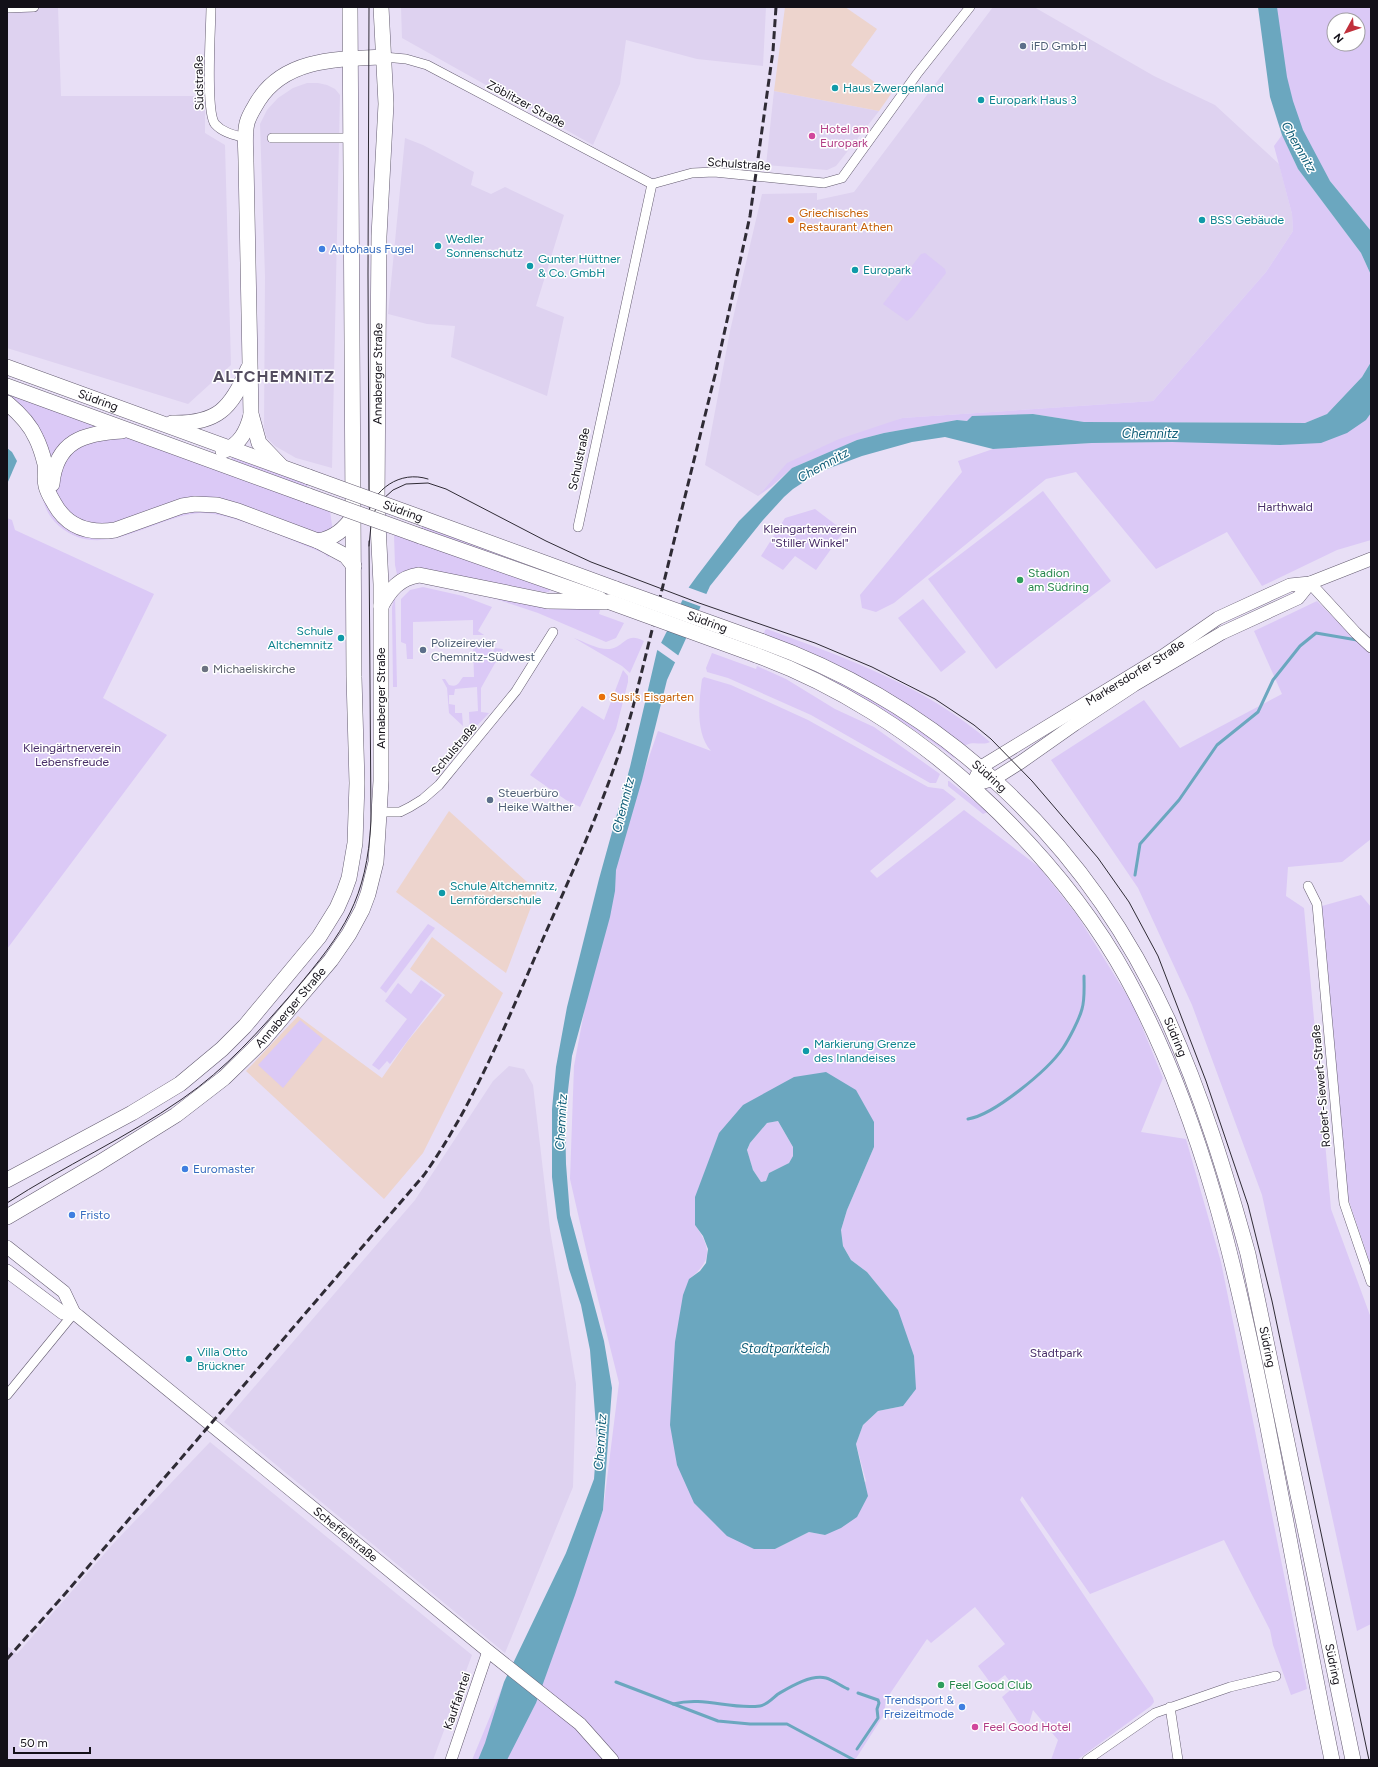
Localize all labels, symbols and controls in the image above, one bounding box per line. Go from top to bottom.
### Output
north arrow [1326,12,1366,52]
text: N [1331,31,1346,46]
place label: iFD GmbH [1031,39,1087,53]
marker: iFD GmbH [1018,41,1028,51]
street label: Südstraße [192,55,206,110]
street label: Zöblitzer Straße [485,78,568,131]
place label: Haus Zwergenland [843,81,944,95]
marker: Haus Zwergenland [830,83,840,93]
place label: Europark Haus 3 [989,93,1077,107]
marker: Europark Haus 3 [976,95,986,105]
water label: Chemnitz [1278,119,1320,176]
place label: Hotel am Europark [820,122,869,150]
marker: Hotel am Europark [807,131,817,141]
street label: Schulstraße [707,155,772,173]
place label: Griechisches Restaurant Athen [799,206,893,234]
place label: BSS Gebäude [1210,213,1285,227]
marker: Griechisches Restaurant Athen [786,215,796,225]
marker: BSS Gebäude [1197,215,1207,225]
place label: Wedler Sonnenschutz [446,232,523,260]
marker: Wedler Sonnenschutz [433,241,443,251]
place label: Autohaus Fugel [330,242,414,256]
marker: Autohaus Fugel [317,244,327,254]
place label: Gunter Hüttner & Co. GmbH [538,252,621,280]
marker: Gunter Hüttner & Co. GmbH [525,261,535,271]
place label: Europark [863,263,911,277]
marker: Europark [850,265,860,275]
street label: Annaberger Straße [371,323,385,424]
district label: ALTCHEMNITZ [213,367,335,386]
street label: Südring [76,386,120,414]
street label: Schulstraße [566,426,593,492]
water label: Chemnitz [1122,426,1179,441]
water label: Chemnitz [795,444,852,485]
street label: Südring [381,497,425,525]
park label: Harthwald [1257,500,1313,514]
park label: Kleingartenverein "Stiller Winkel" [763,522,857,550]
place label: Stadion am Südring [1028,566,1089,594]
marker: Stadion am Südring [1015,575,1025,585]
street label: Südring [685,608,729,635]
place label: Schule Altchemnitz [268,624,333,652]
marker: Schule Altchemnitz [336,633,346,643]
place label: Polizeirevier Chemnitz-Südwest [431,636,536,664]
street label: Markersdorfer Straße [1083,636,1187,709]
marker: Polizeirevier Chemnitz-Südwest [418,645,428,655]
street label: Annaberger Straße [374,647,388,749]
place label: Michaeliskirche [213,662,296,676]
marker: Michaeliskirche [200,664,210,674]
place label: Susi's Eisgarten [610,690,694,704]
marker: Susi's Eisgarten [597,692,607,702]
street label: Schulstraße [428,720,480,778]
park label: Kleingärtnerverein Lebensfreude [23,741,121,769]
street label: Südring [969,757,1010,795]
water label: Chemnitz [609,775,637,834]
place label: Steuerbüro Heike Walther [498,786,573,814]
marker: Steuerbüro Heike Walther [485,795,495,805]
place label: Schule Altchemnitz, Lernförderschule [450,879,558,907]
marker: Schule Altchemnitz, Lernförderschule [437,888,447,898]
street label: Annaberger Straße [252,964,329,1051]
street label: Südring [1161,1015,1190,1059]
street label: Robert-Siewert-Straße [1309,1024,1333,1148]
place label: Markierung Grenze des Inlandeises [814,1037,916,1065]
marker: Markierung Grenze des Inlandeises [801,1046,811,1056]
water label: Chemnitz [552,1093,570,1151]
place label: Euromaster [193,1162,255,1176]
marker: Euromaster [180,1164,190,1174]
place label: Fristo [80,1208,110,1222]
marker: Fristo [67,1210,77,1220]
street label: Südring [1256,1325,1278,1369]
water label: Stadtparkteich [741,1341,829,1356]
place label: Villa Otto Brückner [197,1345,248,1373]
park label: Stadtpark [1030,1346,1083,1360]
marker: Villa Otto Brückner [184,1354,194,1364]
water label: Chemnitz [591,1413,609,1471]
street label: Scheffelstraße [310,1504,381,1565]
street label: Südring [1322,1642,1344,1686]
street label: Kauffahrtei [441,1671,473,1731]
place label: Feel Good Club [949,1678,1032,1692]
marker: Feel Good Club [936,1680,946,1690]
place label: Trendsport & Freizeitmode [884,1693,954,1721]
marker: Trendsport & Freizeitmode [957,1702,967,1712]
place label: Feel Good Hotel [983,1720,1071,1734]
marker: Feel Good Hotel [970,1722,980,1732]
scale bar [14,1729,90,1755]
text: 50 m [20,1736,48,1750]

